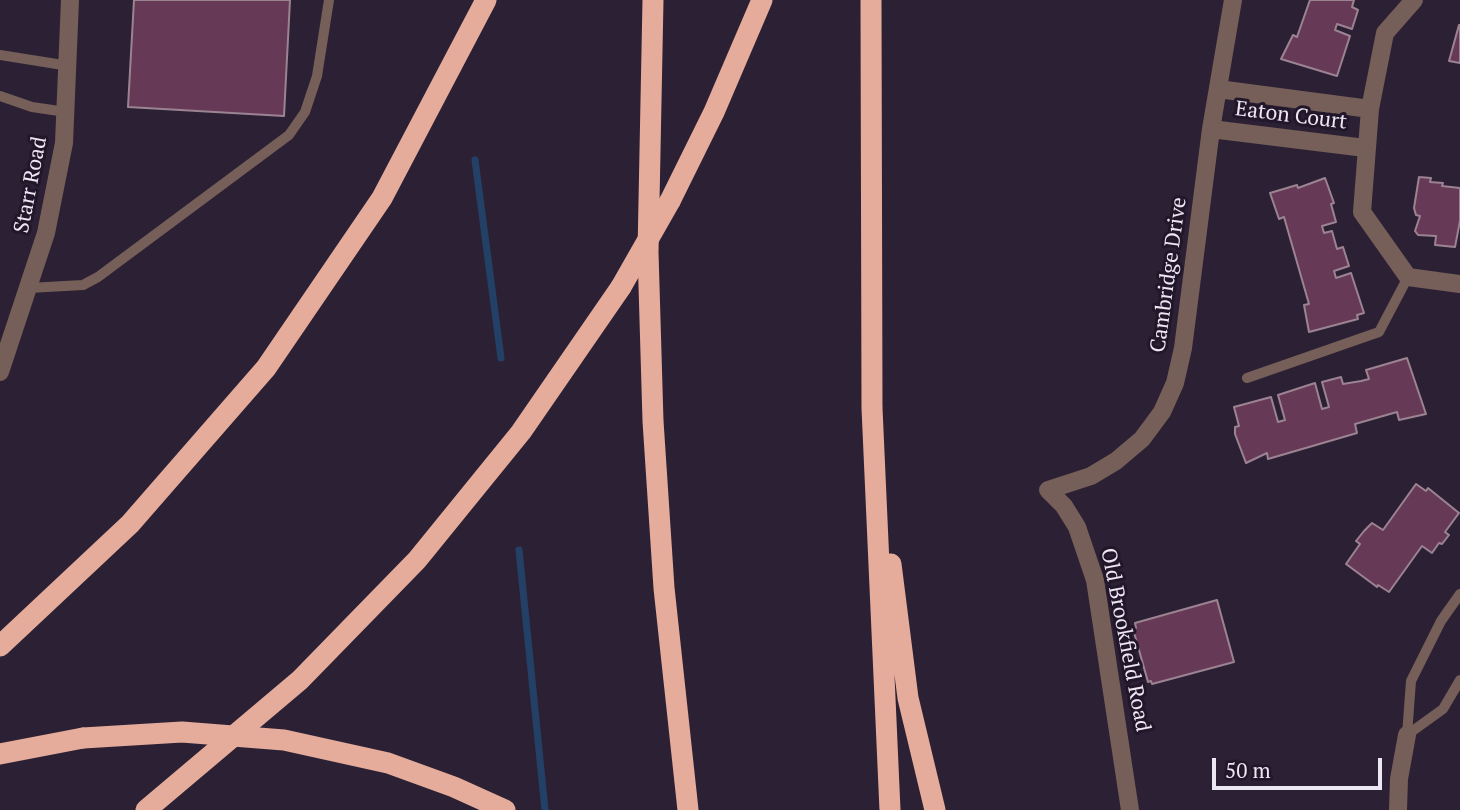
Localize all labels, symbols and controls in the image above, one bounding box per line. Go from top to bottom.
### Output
street label: Eaton Court [1234,97,1348,135]
street label: Starr Road [9,135,53,235]
street label: Cambridge Drive [1146,196,1192,354]
street label: Old Brookfield Road [1095,546,1155,734]
scale bar [1215,744,1385,788]
text: 50 m [1225,756,1271,784]

